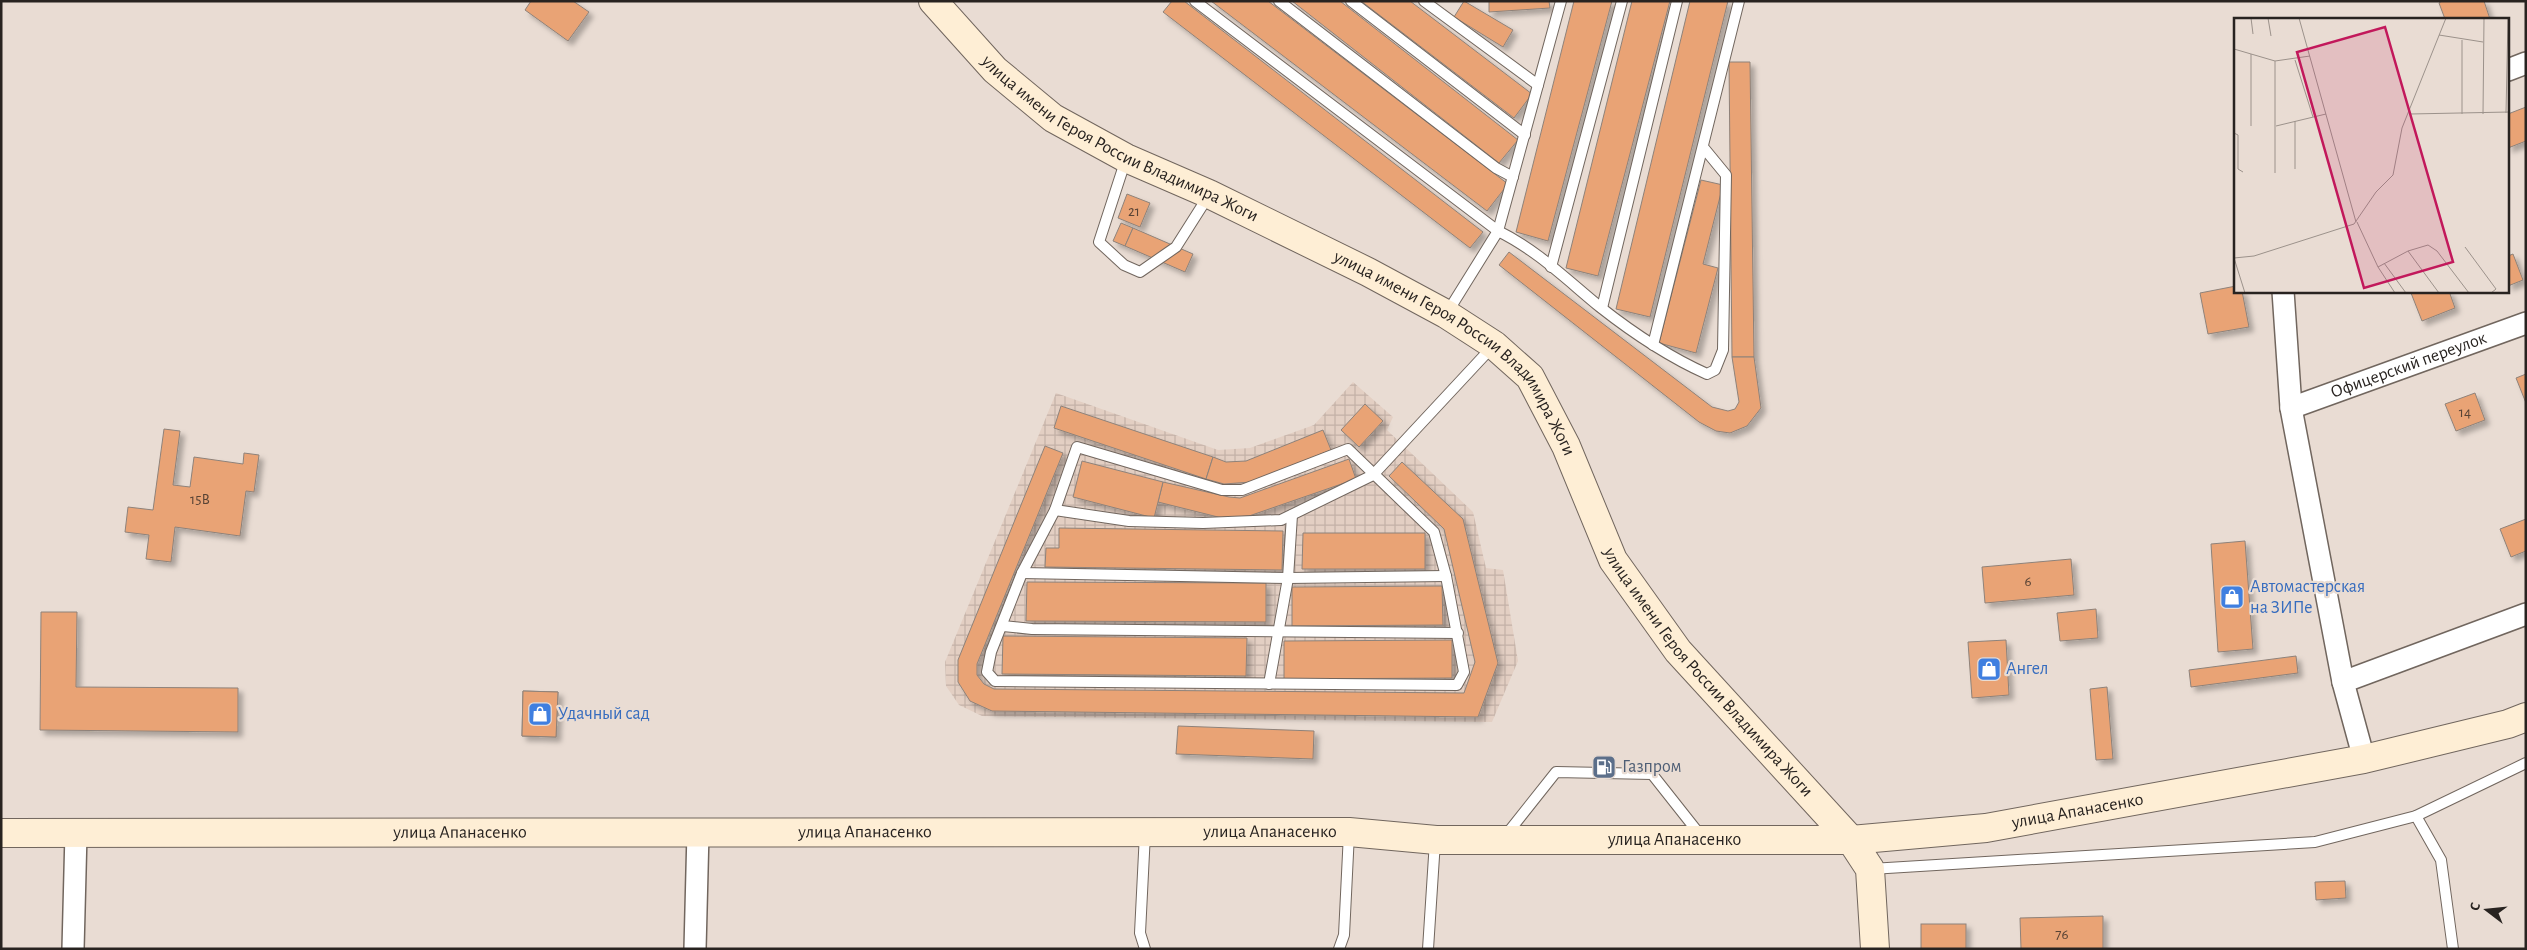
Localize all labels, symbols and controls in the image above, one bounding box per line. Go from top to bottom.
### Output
inset map [2234,18,2510,292]
street label: улица имени Героя России Владимира Жоги [977,51,1261,226]
house number: 21 [1128,204,1140,219]
street label: улица имени Героя России Владимира Жоги [1330,247,1578,458]
street label: Офицерский переулок [2328,329,2490,402]
house number: 14 [2459,405,2471,420]
house number: 15В [190,492,210,507]
street label: улица имени Героя России Владимира Жоги [1600,544,1816,801]
house number: 6 [2024,574,2032,589]
place label: Автомастерская на ЗИПе [2250,578,2365,617]
shop icon: Автомастерская на ЗИПе [2219,584,2245,610]
shop icon: Ангел [1976,656,2002,682]
place label: Ангел [2006,660,2048,678]
shop icon: Удачный сад [527,701,553,727]
place label: Удачный сад [558,705,650,723]
fuel station icon: Газпром [1591,754,1617,780]
place label: Газпром [1622,758,1682,776]
street label: улица Апанасенко [2009,790,2145,832]
street label: улица Апанасенко [797,823,932,841]
street label: улица Апанасенко [1202,823,1337,841]
street label: улица Апанасенко [392,824,527,842]
street label: улица Апанасенко [1607,831,1741,849]
north arrow [2462,885,2512,935]
text: С [2468,901,2483,912]
house number: 76 [2055,927,2069,942]

